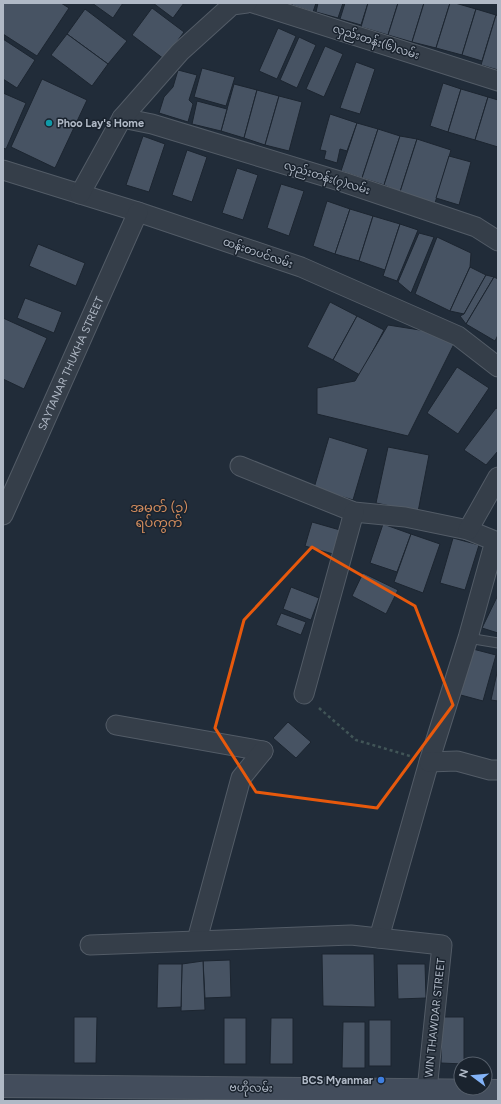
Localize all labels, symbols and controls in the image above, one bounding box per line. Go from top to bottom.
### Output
street label: လှည်းတန်း(၆)လမ်း [331,21,421,64]
place label: Phoo Lay's Home [57,117,144,130]
marker: Phoo Lay's Home [44,118,54,128]
street label: လှည်းတန်း(၇)လမ်း [282,158,372,199]
street label: ထန်းတပင်လမ်း [221,234,295,273]
street label: SAYTANAR THUKHA STREET [35,294,106,432]
district label: အမှတ် (၃) ရပ်ကွက် [130,499,188,533]
street label: WIN THAWDAR STREET [422,958,448,1078]
north arrow [453,1056,493,1096]
text: N [456,1067,471,1079]
place label: BCS Myanmar [302,1074,374,1087]
marker: BCS Myanmar [376,1075,386,1085]
street label: ဗဟိုလမ်း [229,1080,273,1097]

